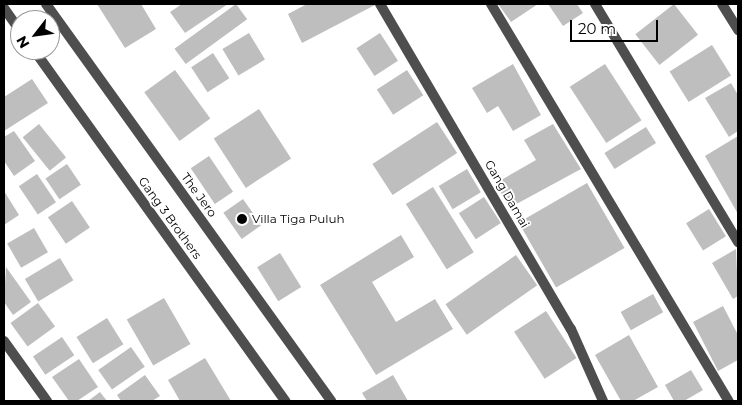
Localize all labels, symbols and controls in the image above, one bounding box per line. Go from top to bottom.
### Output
north arrow [10,10,60,60]
scale bar [572,10,660,42]
text: 20 m [578,19,616,38]
text: N [12,33,33,51]
street label: Gang Damai [482,158,532,230]
street label: The Jero [178,170,220,220]
street label: Gang 3 Brothers [135,174,205,262]
place label: Villa Tiga Puluh [252,212,345,226]
marker: Villa Tiga Puluh [236,213,248,225]

